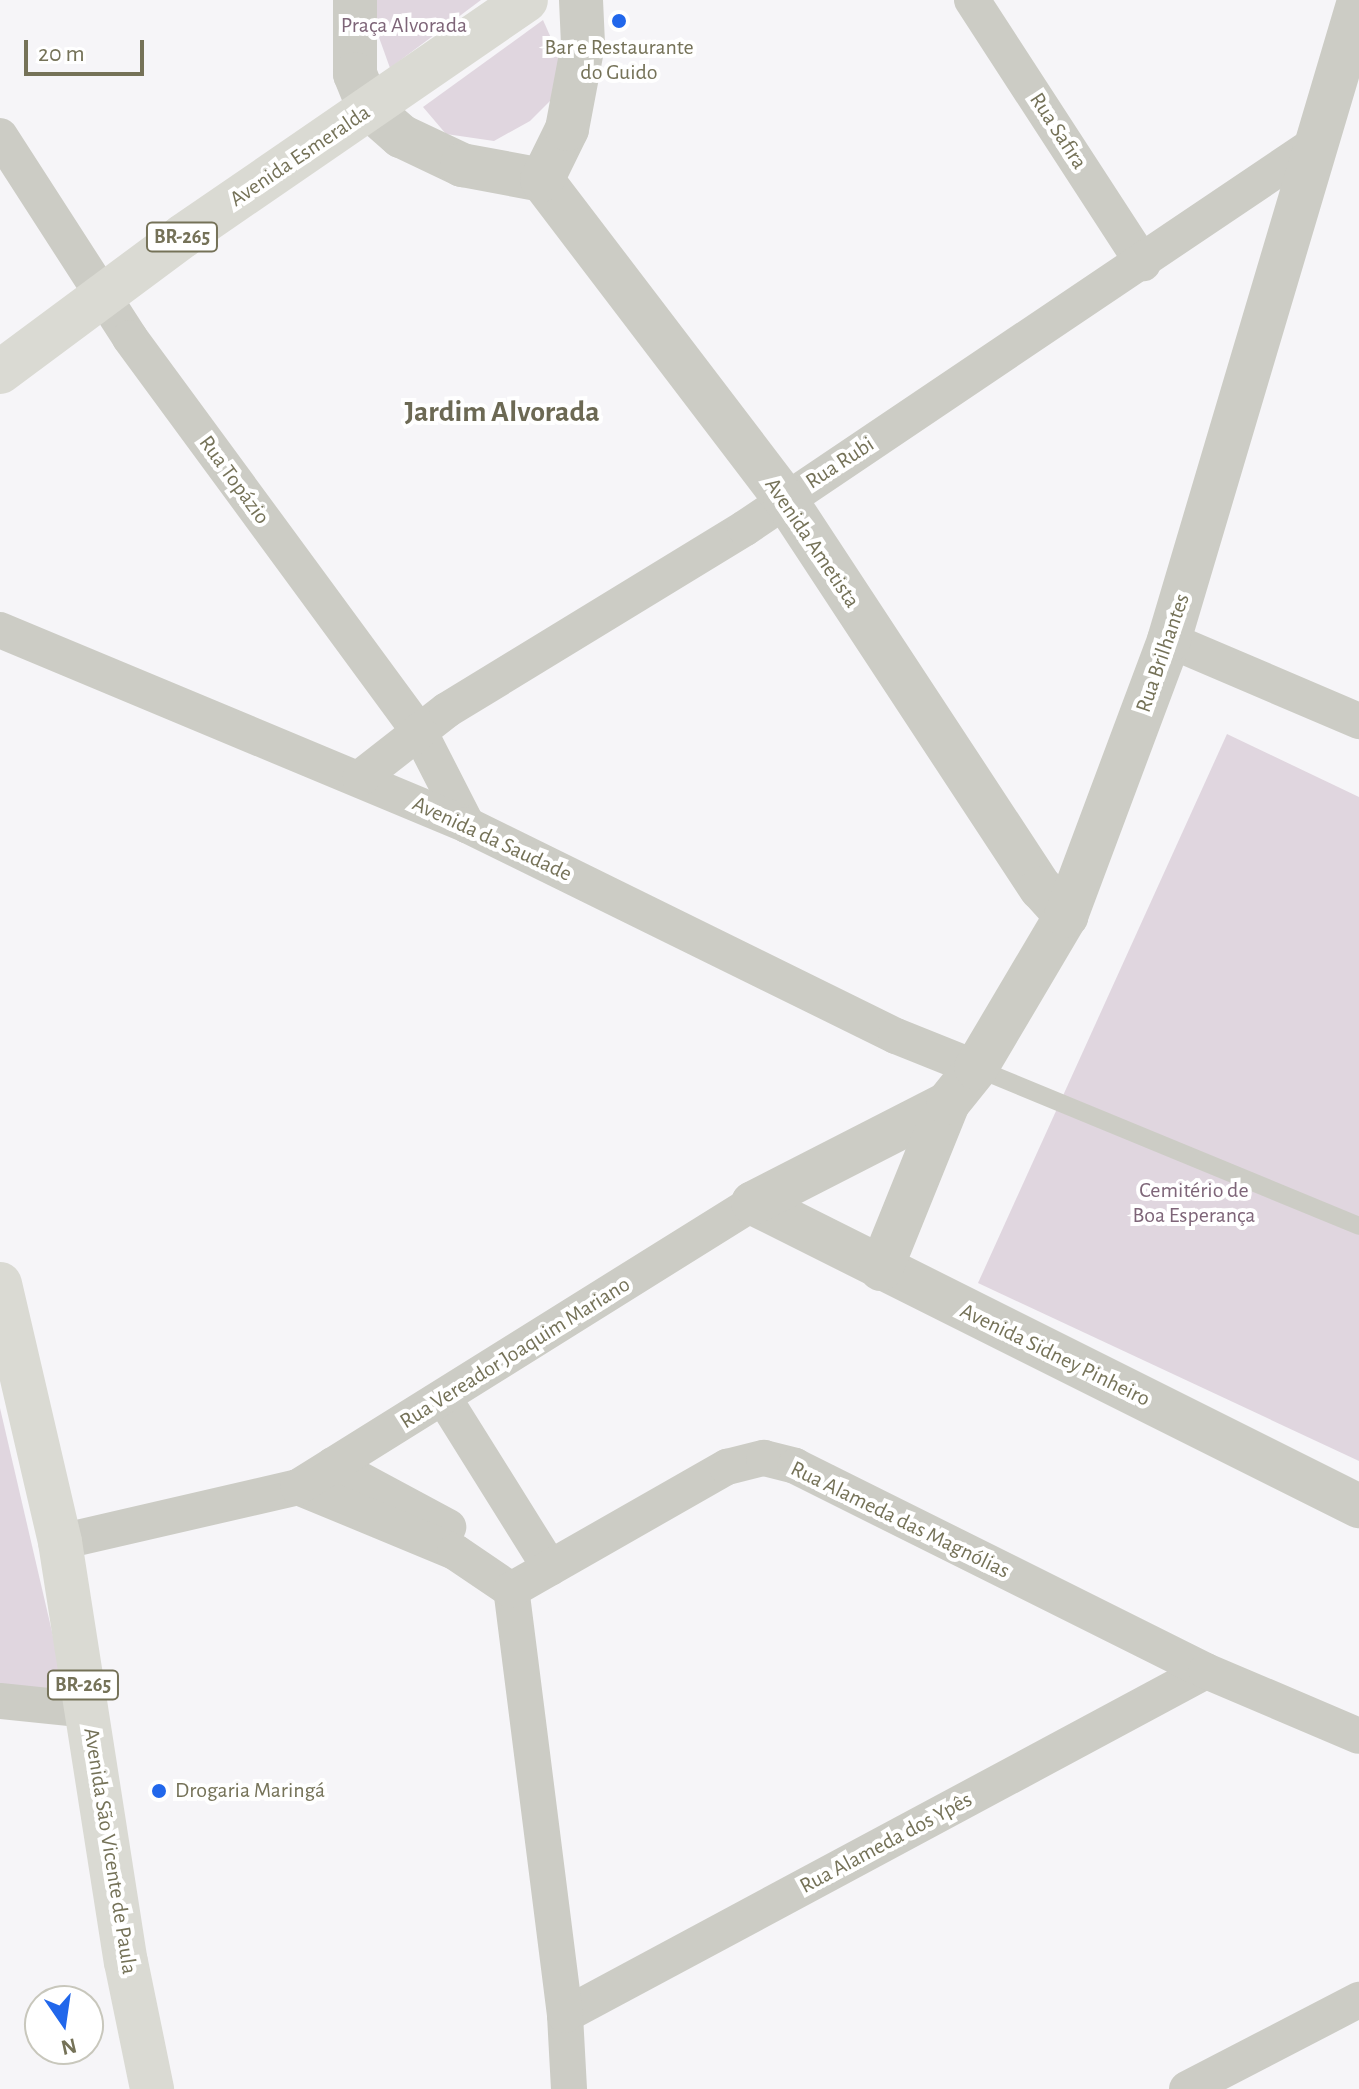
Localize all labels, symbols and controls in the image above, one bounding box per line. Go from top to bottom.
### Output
marker: Bar e Restaurante do Guido [610,12,628,30]
park label: Praça Alvorada [341,13,467,39]
scale bar [28,24,148,74]
place label: Bar e Restaurante do Guido [544,34,694,86]
text: 20 m [38,42,85,66]
street label: Rua Safira [1024,88,1092,174]
street label: Avenida Esmeralda [225,99,375,213]
road number: BR-265 [144,221,220,253]
district label: Jardim Alvorada [404,394,600,430]
street label: Rua Topázio [193,430,275,530]
street label: Rua Rubi [801,431,879,495]
street label: Avenida Ametista [759,473,865,613]
street label: Rua Brilhantes [1130,590,1196,716]
street label: Avenida da Saudade [408,791,576,887]
park label: Cemitério de Boa Esperança [1133,1177,1255,1228]
street label: Rua Vereador Joaquim Mariano [395,1271,635,1435]
street label: Avenida Sidney Pinheiro [956,1298,1154,1412]
street label: Rua Alameda das Magnólias [786,1455,1014,1585]
road number: BR-265 [45,1669,121,1701]
street label: Avenida São Vicente de Paula [77,1726,143,1976]
place label: Drogaria Maringá [175,1778,325,1804]
marker: Drogaria Maringá [150,1782,168,1800]
street label: Rua Alameda dos Ypês [795,1786,977,1900]
north arrow [24,1985,104,2065]
text: N [59,2034,79,2059]

